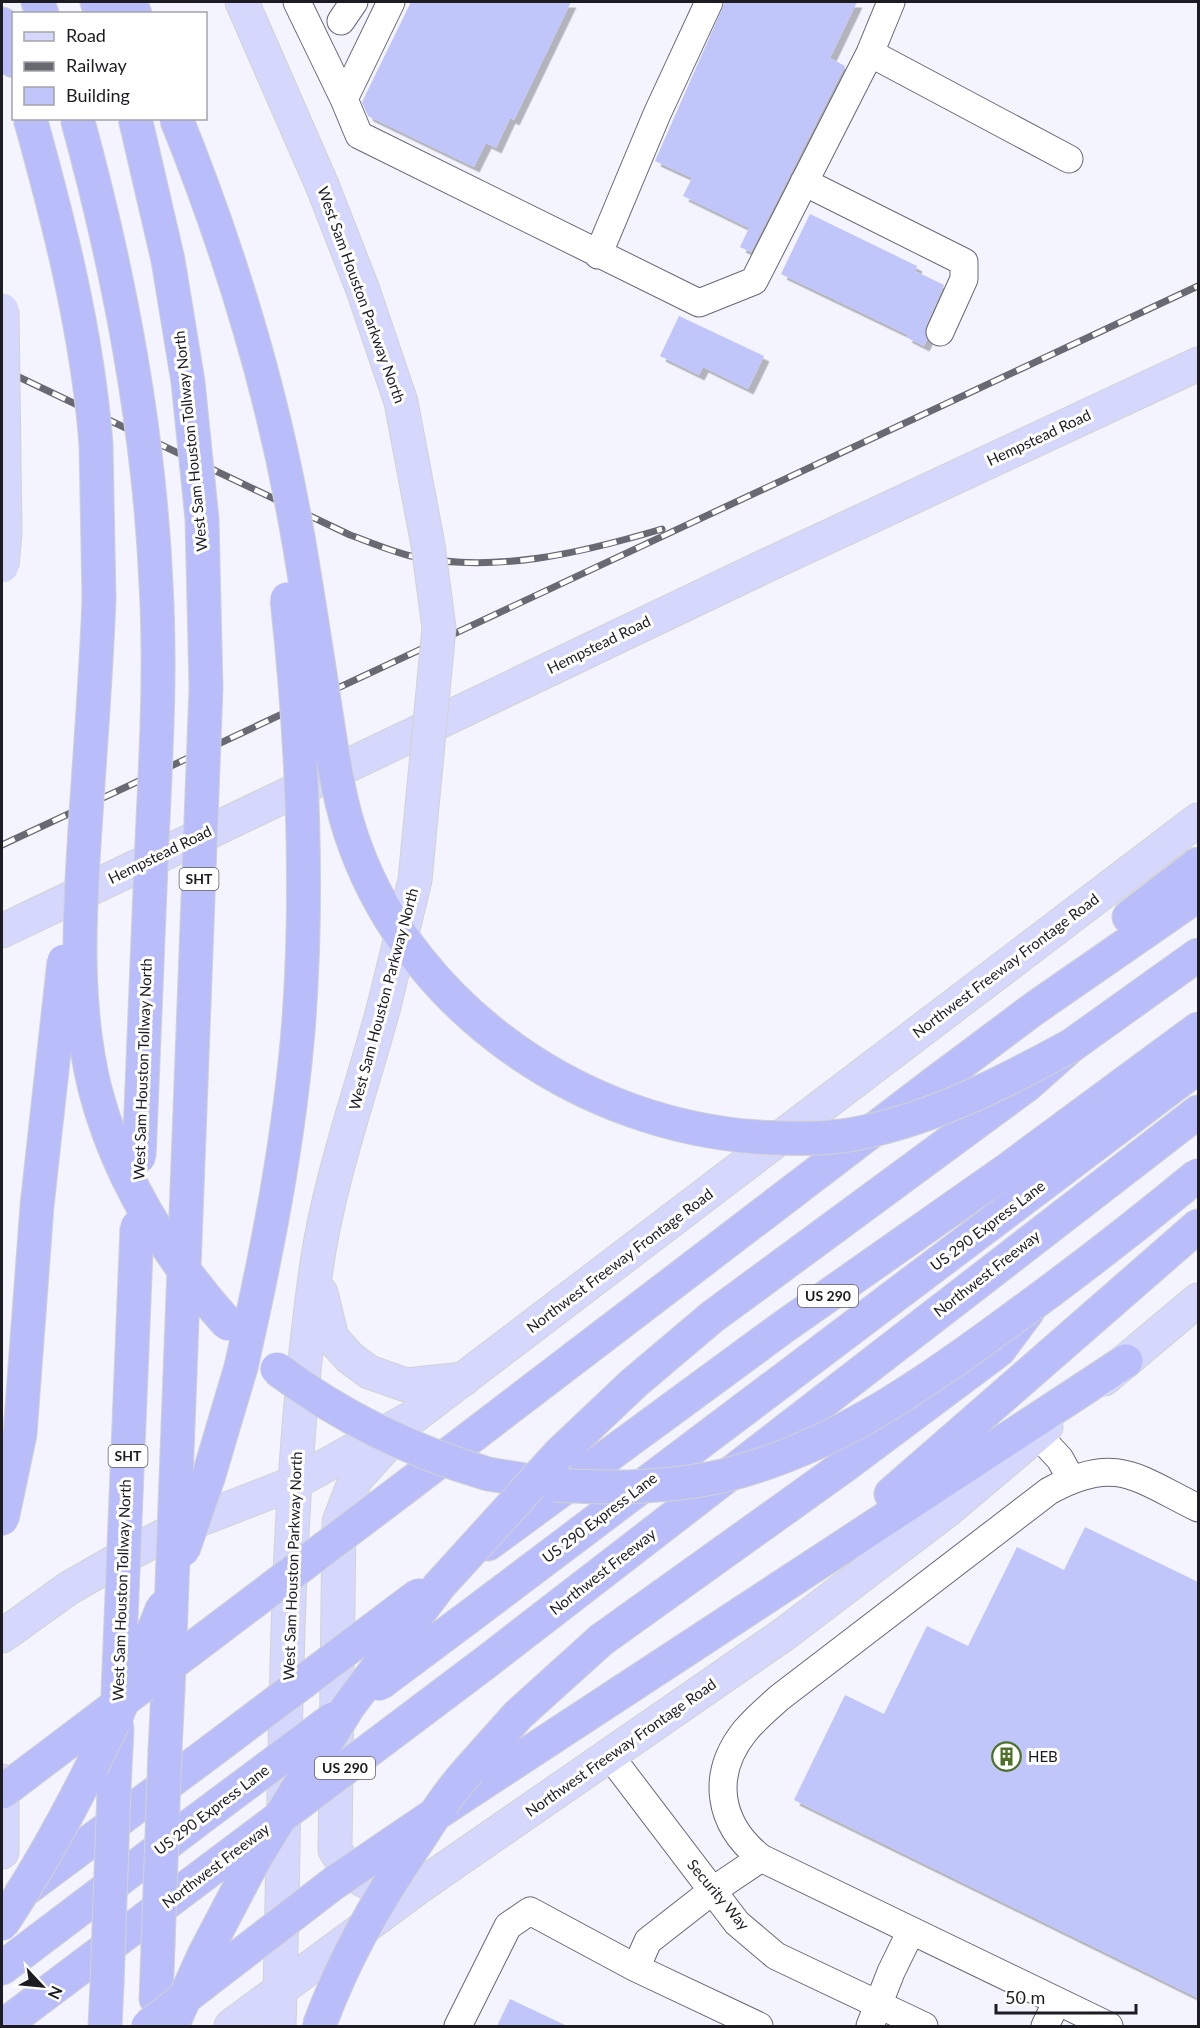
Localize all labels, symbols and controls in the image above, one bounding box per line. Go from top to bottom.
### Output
legend [12,12,207,120]
text: Road [66,24,106,46]
text: Railway [66,54,127,76]
text: Building [66,84,130,106]
street label: West Sam Houston Parkway North [314,184,410,405]
street label: West Sam Houston Tollway North [169,330,211,552]
street label: Hempstead Road [984,405,1093,469]
street label: Hempstead Road [544,611,653,677]
street label: Hempstead Road [105,821,214,887]
road number: SHT [180,868,218,890]
street label: West Sam Houston Parkway North [345,886,421,1112]
street label: Northwest Freeway Frontage Road [909,889,1102,1041]
street label: West Sam Houston Tollway North [129,958,155,1180]
street label: US 290 Express Lane [927,1176,1048,1274]
street label: Northwest Freeway Frontage Road [523,1184,716,1336]
street label: Northwest Freeway [930,1226,1043,1320]
road number: US 290 [798,1285,858,1307]
road number: SHT [108,1445,148,1467]
street label: West Sam Houston Parkway North [279,1451,305,1681]
street label: US 290 Express Lane [539,1468,660,1566]
street label: West Sam Houston Tollway North [108,1479,134,1701]
street label: Northwest Freeway [546,1524,659,1618]
street label: Northwest Freeway Frontage Road [522,1674,719,1820]
building icon: HEB [991,1741,1023,1773]
place label: HEB [1028,1747,1058,1765]
road number: US 290 [315,1757,375,1779]
street label: US 290 Express Lane [151,1760,272,1858]
street label: Northwest Freeway [158,1819,273,1911]
street label: Security Way [684,1855,754,1934]
north arrow [12,1956,72,2016]
scale bar [996,1977,1136,2015]
text: N [45,1983,67,2002]
text: 50 m [1005,1986,1045,2008]

